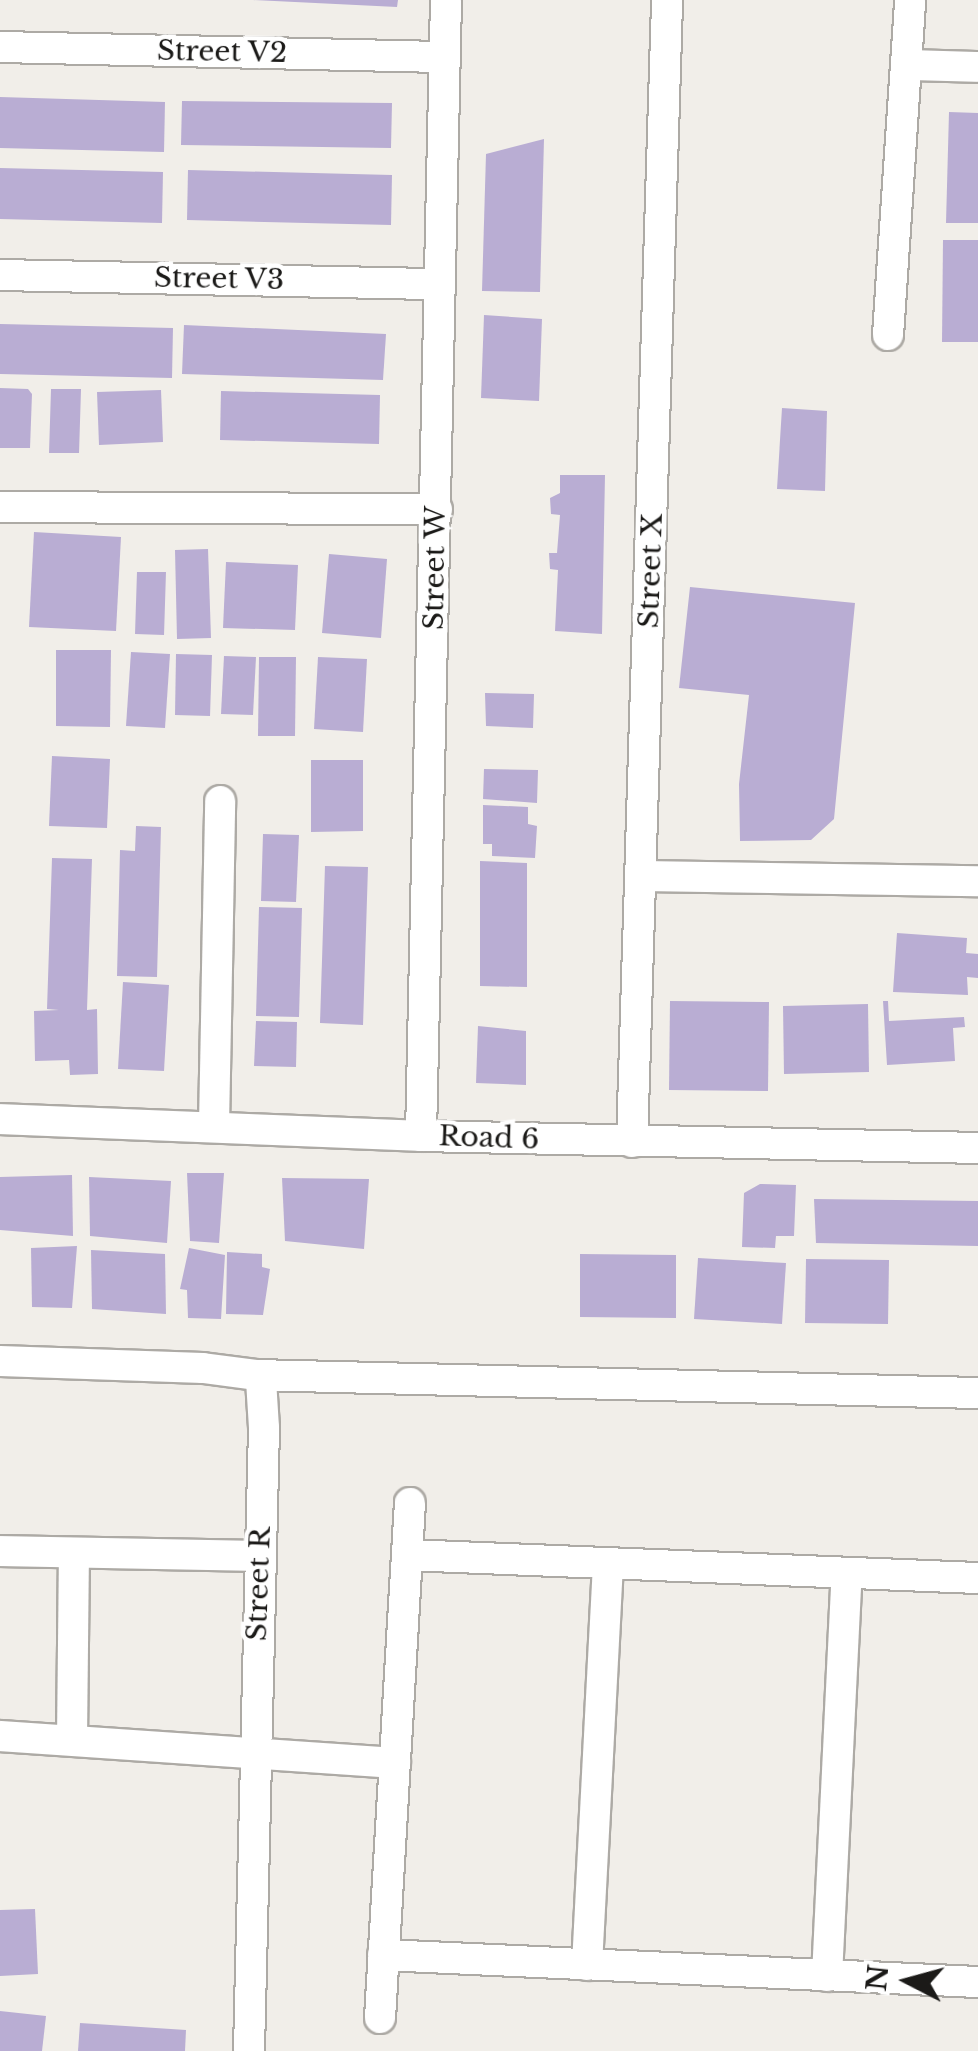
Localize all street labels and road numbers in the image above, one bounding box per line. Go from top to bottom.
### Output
street label: Street V2 [156,34,288,70]
street label: Street V3 [153,261,285,297]
street label: Street W [417,505,453,631]
street label: Street X [632,513,670,629]
street label: Road 6 [438,1119,540,1157]
street label: Street R [240,1526,278,1642]

